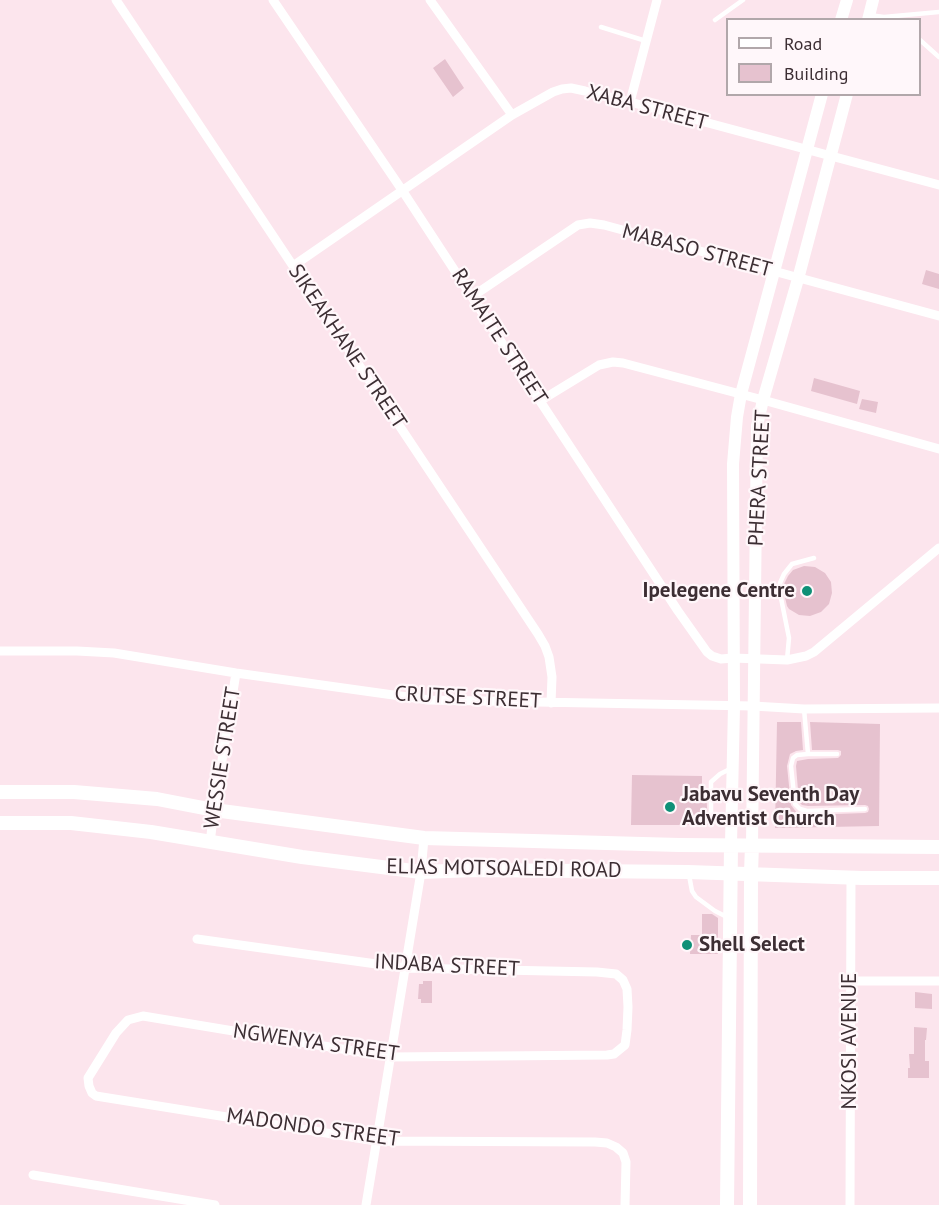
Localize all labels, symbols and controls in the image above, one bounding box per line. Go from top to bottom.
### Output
legend [726,18,921,96]
text: Road [784,32,822,55]
text: Building [784,62,848,85]
street label: XABA STREET [584,80,710,136]
street label: MABASO STREET [619,219,775,283]
street label: SIKEAKHANE STREET [283,260,411,434]
street label: RAMAITE STREET [446,264,552,410]
street label: PHERA STREET [744,409,776,547]
place label: Ipelegene Centre [642,578,795,604]
marker: Ipelegene Centre [800,584,814,598]
street label: CRUTSE STREET [394,682,542,714]
street label: WESSIE STREET [199,685,247,831]
place label: Jabavu Seventh Day Adventist Church [682,782,859,832]
marker: Jabavu Seventh Day Adventist Church [663,800,677,814]
street label: ELIAS MOTSOALEDI ROAD [386,854,622,884]
place label: Shell Select [699,932,805,958]
marker: Shell Select [680,938,694,952]
street label: INDABA STREET [374,950,520,982]
street label: NKOSI AVENUE [837,973,863,1109]
street label: NGWENYA STREET [231,1019,401,1067]
street label: MADONDO STREET [225,1103,401,1153]

